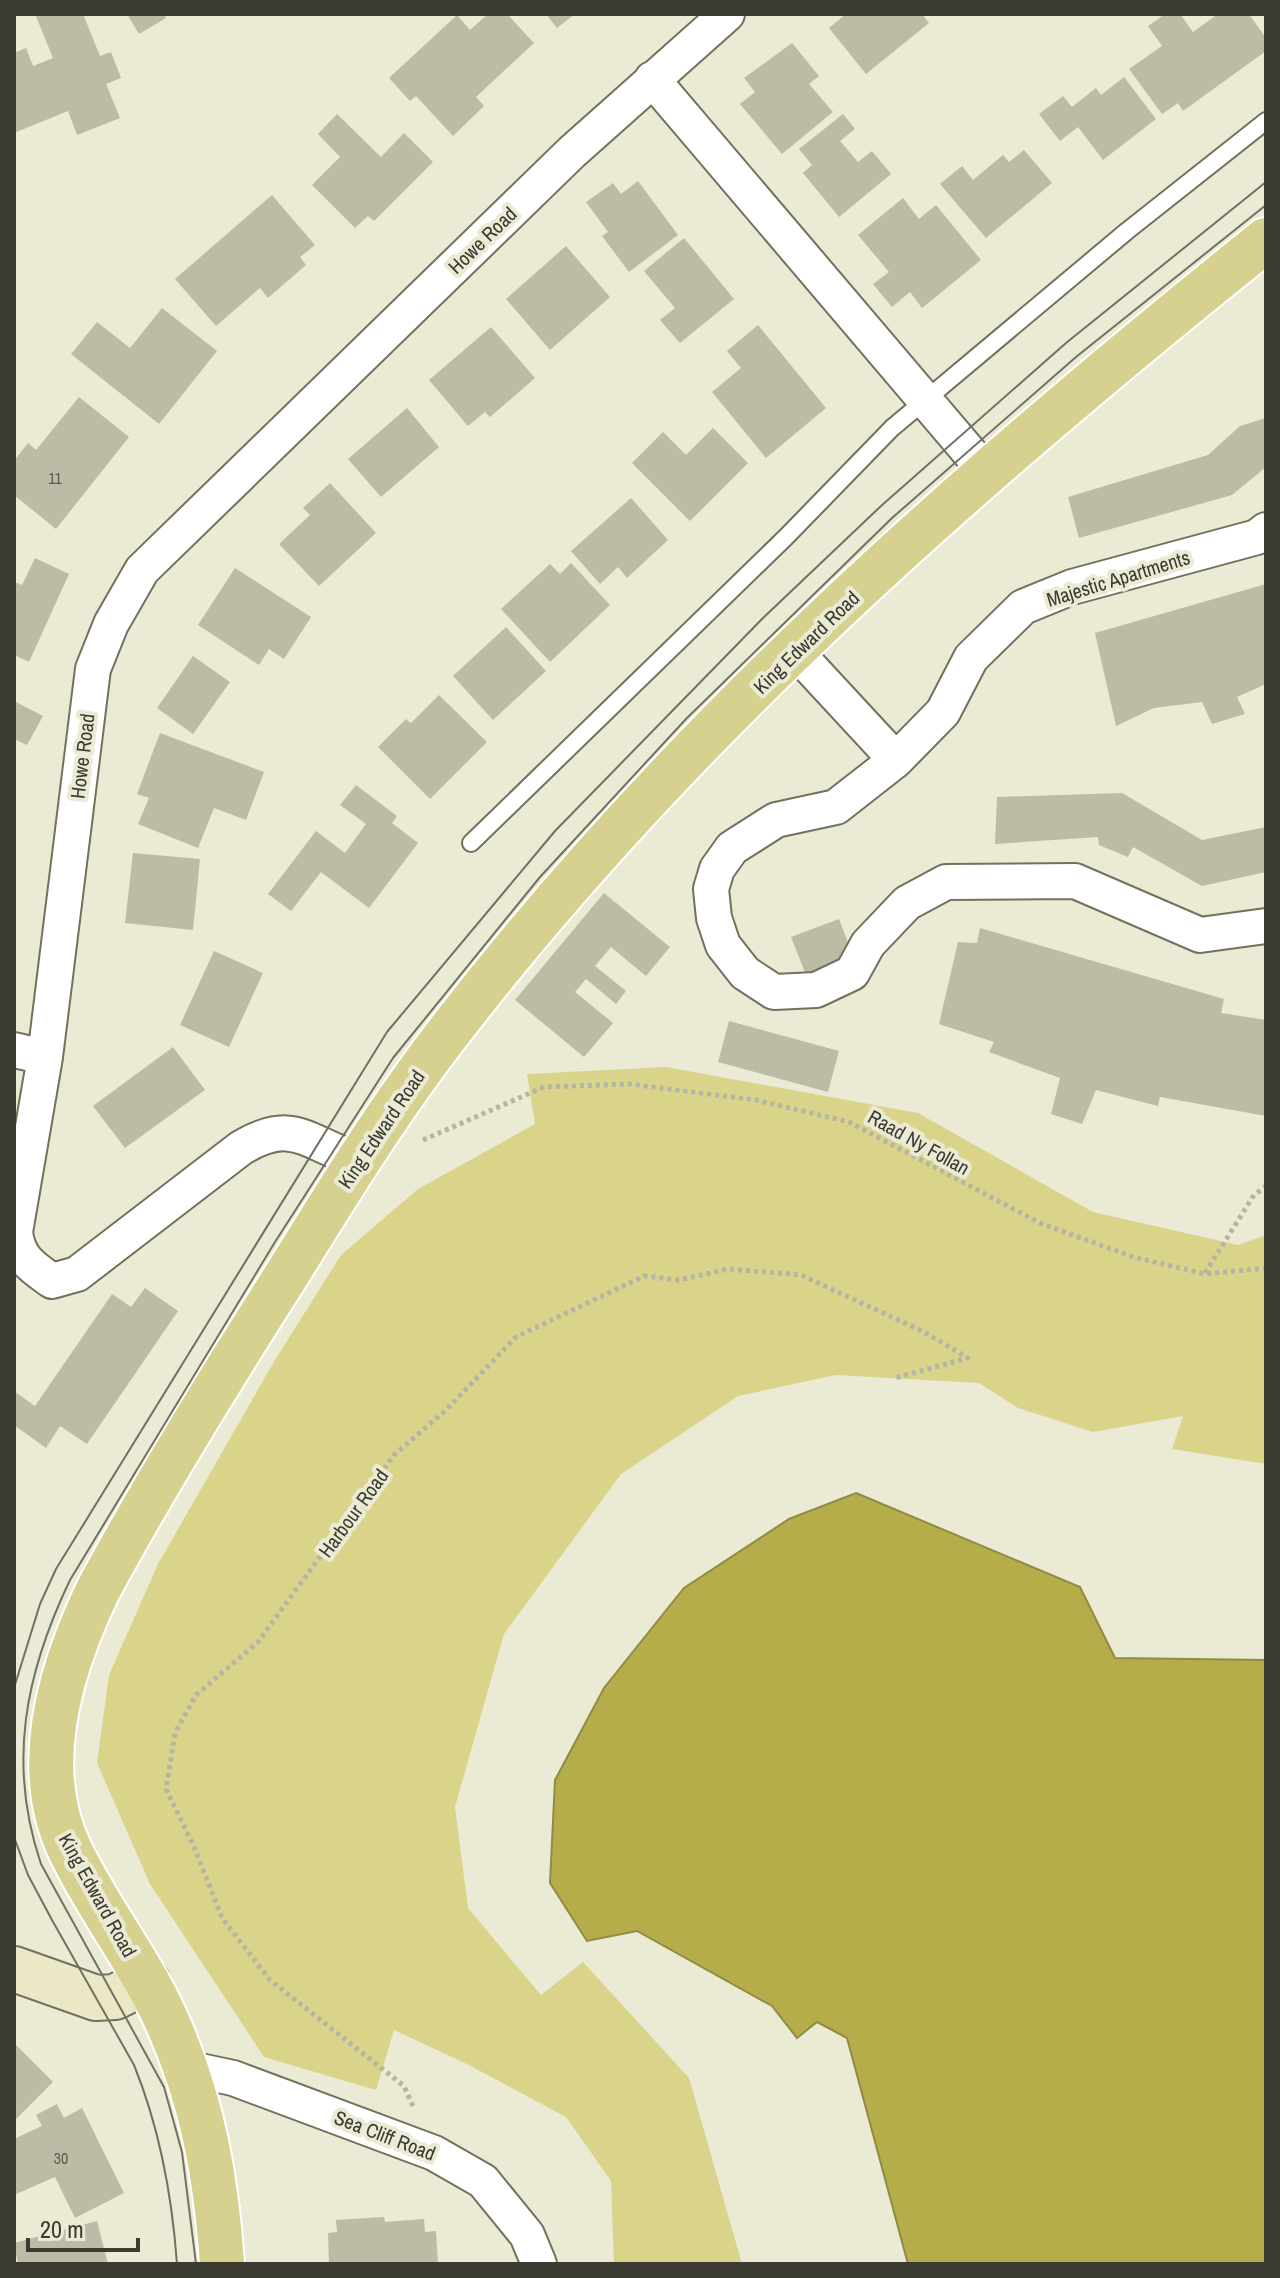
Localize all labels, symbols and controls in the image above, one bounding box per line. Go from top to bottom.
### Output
street label: Howe Road [442,201,522,279]
house number: 11 [48,467,63,489]
street label: Majestic Apartments [1043,543,1193,613]
street label: King Edward Road [747,584,865,700]
street label: Howe Road [63,712,101,800]
street label: King Edward Road [331,1064,431,1194]
street label: Raad Ny Follan [863,1103,975,1181]
street label: Harbour Road [312,1463,394,1563]
street label: King Edward Road [53,1828,143,1962]
street label: Sea Cliff Road [330,2103,440,2167]
house number: 30 [54,2147,68,2169]
scale bar [28,2202,138,2252]
text: 20 m [40,2213,84,2245]

